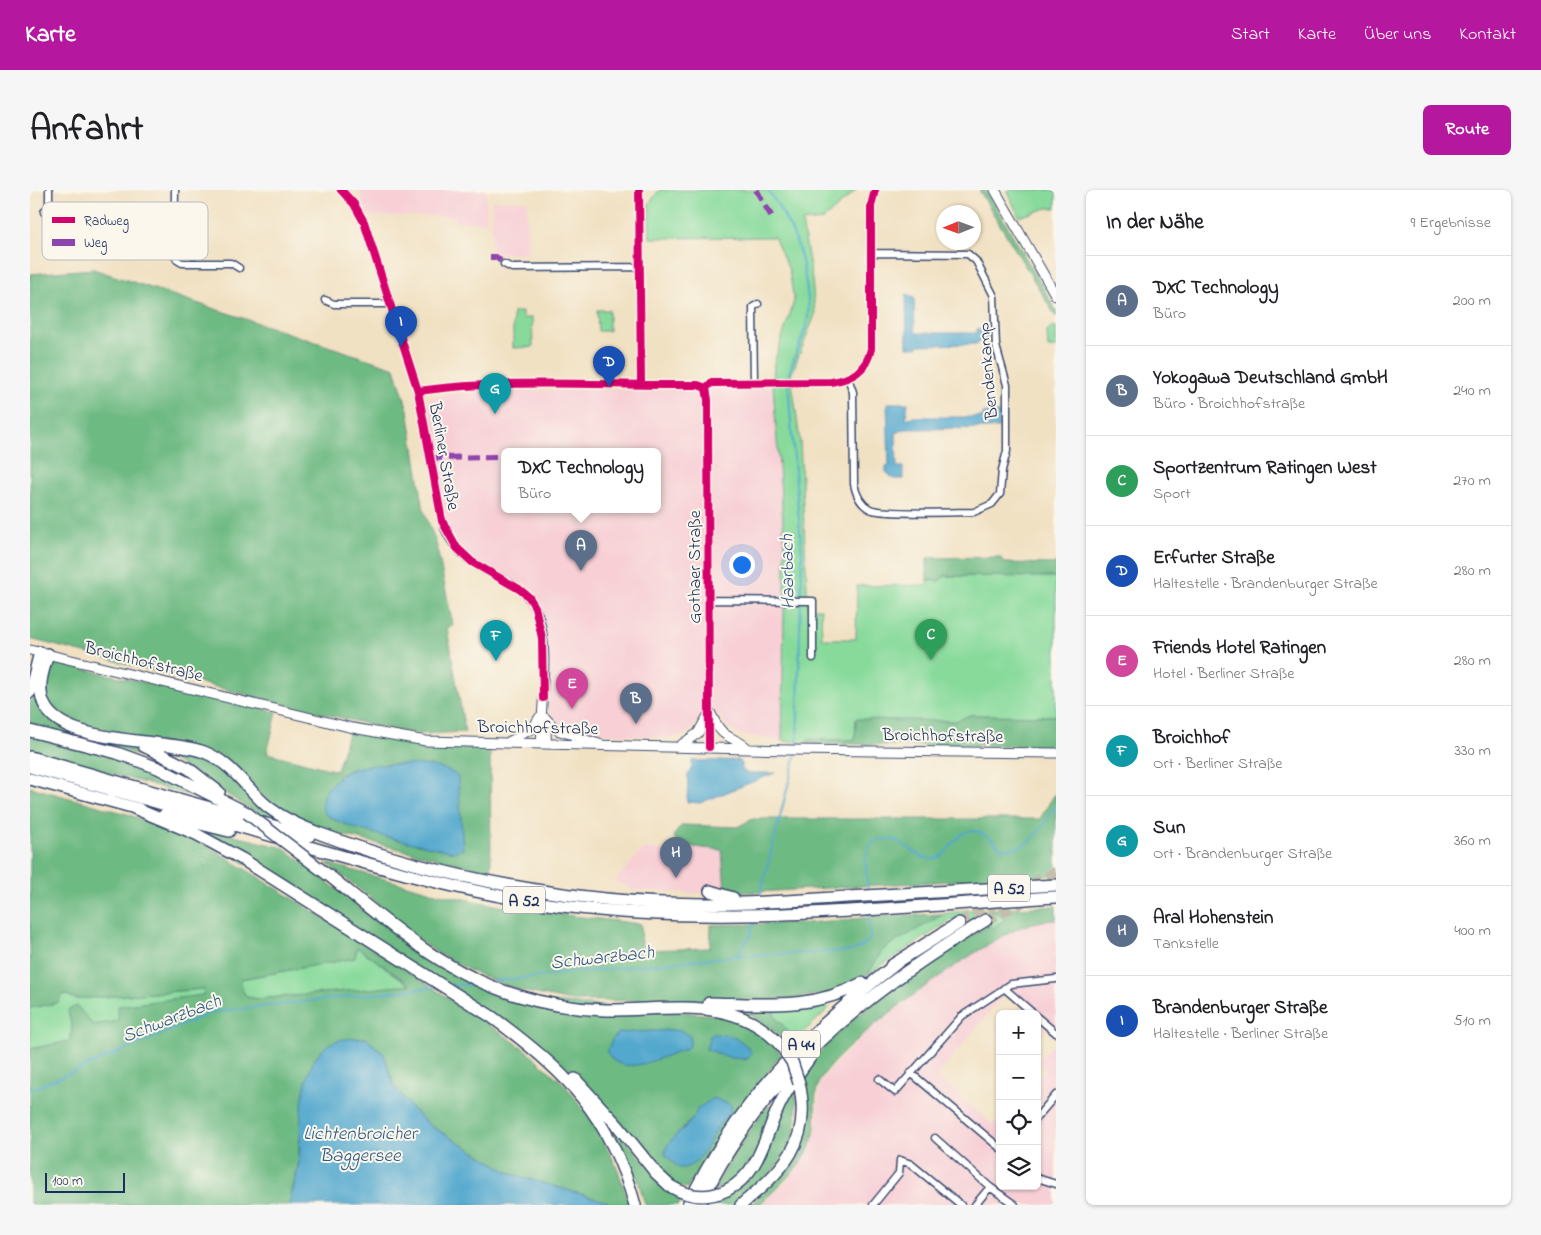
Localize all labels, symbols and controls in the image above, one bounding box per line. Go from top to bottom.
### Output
text: Karte [25,18,76,53]
text: Start [1231,22,1270,48]
text: Karte [1298,22,1336,48]
text: Über uns [1364,22,1431,48]
text: Kontakt [1459,22,1516,48]
text: Anfahrt [30,105,143,156]
button: Route [1423,105,1511,155]
legend [42,202,208,260]
north arrow [936,205,981,250]
text: In der Nähe [1106,208,1204,238]
text: Radweg [84,211,129,233]
text: 9 Ergebnisse [1410,211,1491,235]
text: Weg [84,233,107,255]
text: DXC Technology [1153,275,1279,302]
text: A [1117,289,1127,313]
text: 200 m [1453,289,1491,313]
text: Büro [1153,302,1186,326]
pin: I [385,306,417,347]
street label: Bendenkamp [972,321,1006,422]
pin: D [593,346,625,387]
text: Yokogawa Deutschland GmbH [1153,365,1388,392]
pin: G [479,373,511,414]
text: B [1117,379,1127,403]
text: 240 m [1453,379,1491,403]
text: Büro · Broichhofstraße [1153,392,1305,416]
street label: Berliner Straße [421,399,465,513]
popup [501,448,661,513]
text: DXC Technology [518,455,644,482]
text: Sportzentrum Ratingen West [1153,455,1377,482]
text: C [1118,469,1126,493]
text: 270 m [1453,469,1491,493]
text: Büro [518,482,551,506]
text: Sport [1153,482,1191,506]
street label: Gothaer Straße [683,509,709,624]
pin: A [565,530,597,571]
water label: Haarbach [774,533,803,610]
text: Erfurter Straße [1153,545,1275,572]
your location [729,552,755,578]
text: D [1116,559,1128,583]
text: 280 m [1454,559,1491,583]
text: Haltestelle · Brandenburger Straße [1153,572,1378,596]
pin: C [915,619,947,660]
pin: F [480,620,512,661]
street label: Broichhofstraße [81,635,206,690]
text: Friends Hotel Ratingen [1153,635,1326,662]
text: E [1117,649,1127,673]
text: 280 m [1454,649,1491,673]
text: Hotel · Berliner Straße [1153,662,1295,686]
pin: E [556,668,588,709]
pin: B [620,683,652,724]
street label: Broichhofstraße [476,715,600,743]
street label: Broichhofstraße [881,723,1005,751]
text: Broichhof [1153,725,1230,752]
text: F [1117,739,1127,763]
text: 330 m [1454,739,1491,763]
text: Ort · Berliner Straße [1153,752,1283,776]
text: Sun [1153,815,1185,842]
text: G [1117,829,1127,853]
text: 360 m [1454,829,1491,853]
pin: H [660,837,692,878]
text: Ort · Brandenburger Straße [1153,842,1332,866]
road number: A 52 [988,874,1030,901]
road number: A 52 [503,886,545,914]
text: Aral Hohenstein [1153,905,1273,932]
text: H [1117,919,1127,943]
text: 400 m [1454,919,1491,943]
text: Tankstelle [1153,932,1219,956]
water label: Schwarzbach [549,940,656,977]
water label: Schwarzbach [119,988,226,1051]
text: Brandenburger Straße [1153,995,1327,1022]
text: I [1120,1009,1124,1033]
text: 510 m [1453,1009,1491,1033]
map controls [996,1010,1041,1190]
button: + [996,1010,1041,1055]
text: Haltestelle · Berliner Straße [1153,1022,1328,1046]
road number: A 44 [782,1031,820,1058]
button: − [996,1055,1041,1100]
button: locate [996,1100,1041,1145]
water label: Lichtenbroicher Baggersee [303,1121,419,1171]
button: layers [996,1145,1041,1190]
scale bar [45,1170,125,1193]
text: 100 m [52,1171,83,1192]

